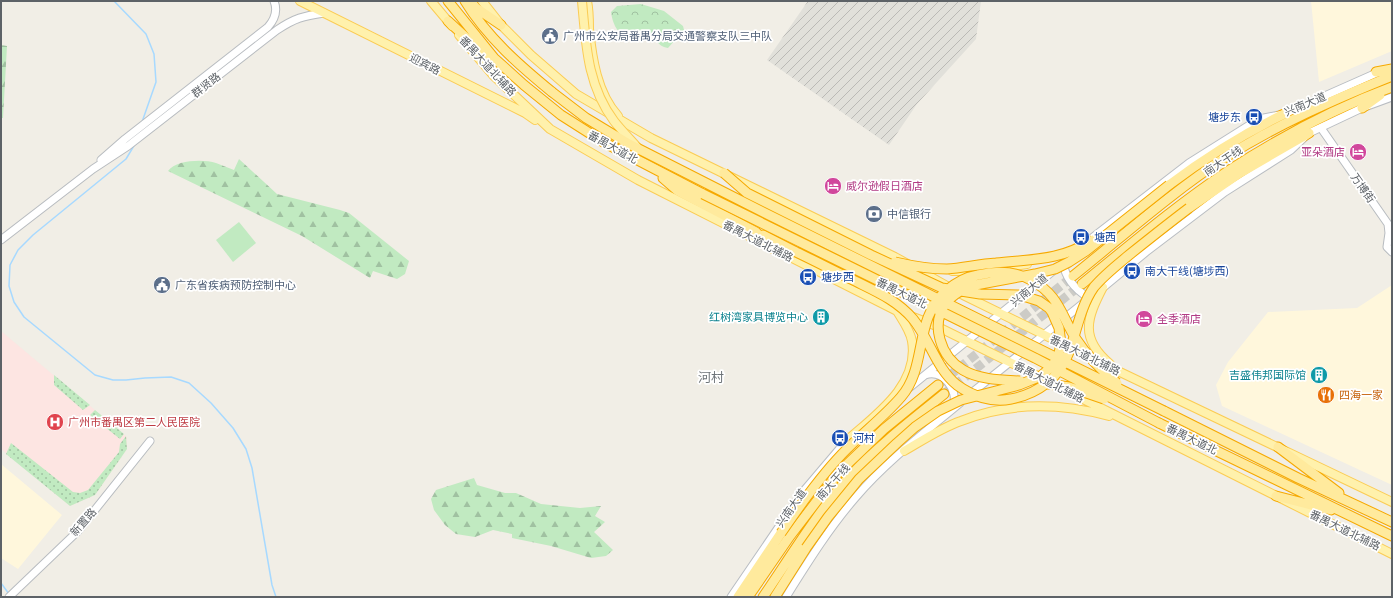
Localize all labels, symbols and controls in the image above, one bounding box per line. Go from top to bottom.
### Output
public building icon: 广州市公安局番禺分局交通警察支队三中队 [540,26,560,46]
place label: 广州市公安局番禺分局交通警察支队三中队 [563,30,772,42]
street label: 番禺大道北辅路 [457,34,519,98]
street label: 迎宾路 [408,51,442,77]
street label: 群贤路 [189,70,223,100]
street label: 兴南大道 [1282,90,1328,118]
bus stop icon: 塘步东 [1244,107,1264,127]
place label: 塘步东 [1208,111,1241,123]
street label: 番禺大道北 [586,128,640,166]
hotel icon: 亚朵酒店 [1348,142,1368,162]
street label: 南大干线 [1201,144,1245,178]
place label: 亚朵酒店 [1301,146,1345,158]
street label: 万博街 [1349,171,1377,205]
hotel icon: 威尔逊假日酒店 [823,176,843,196]
place label: 威尔逊假日酒店 [846,180,923,192]
bank icon: 中信银行 [864,204,884,224]
place label: 中信银行 [887,208,931,220]
street label: 番禺大道北辅路 [721,218,795,264]
bus stop icon: 塘西 [1071,227,1091,247]
place label: 塘西 [1094,231,1116,243]
bus stop icon: 南大干线(塘埗西) [1122,261,1142,281]
place label: 南大干线(塘埗西) [1145,265,1229,278]
bus stop icon: 塘步西 [798,267,818,287]
place label: 塘步西 [821,271,854,283]
street label: 兴南大道 [1008,271,1050,309]
public building icon: 广东省疾病预防控制中心 [152,275,172,295]
street label: 番禺大道北 [875,276,929,310]
place label: 广东省疾病预防控制中心 [175,279,296,291]
building icon: 红树湾家具博览中心 [811,307,831,327]
hotel icon: 全季酒店 [1134,309,1154,329]
place label: 红树湾家具博览中心 [709,311,808,323]
place label: 全季酒店 [1157,313,1201,325]
street label: 番禺大道北铺路 [1048,333,1122,377]
street label: 番禺大道北辅路 [1012,359,1086,405]
building icon: 吉盛伟邦国际馆 [1309,365,1329,385]
place label: 吉盛伟邦国际馆 [1229,369,1306,381]
district label: 河村 [698,370,724,384]
restaurant icon: 四海一家 [1316,385,1336,405]
place label: 四海一家 [1339,389,1383,401]
hospital icon: 广州市番禺区第二人民医院 [45,412,65,432]
place label: 广州市番禺区第二人民医院 [68,416,200,428]
street label: 番禺大道北 [1165,422,1219,456]
bus stop icon: 河村 [830,428,850,448]
place label: 河村 [853,432,875,444]
street label: 南大干线 [814,461,852,503]
street label: 兴南大道 [773,487,809,529]
street label: 新置路 [68,506,98,538]
street label: 番禺大道北辅路 [1308,508,1382,552]

